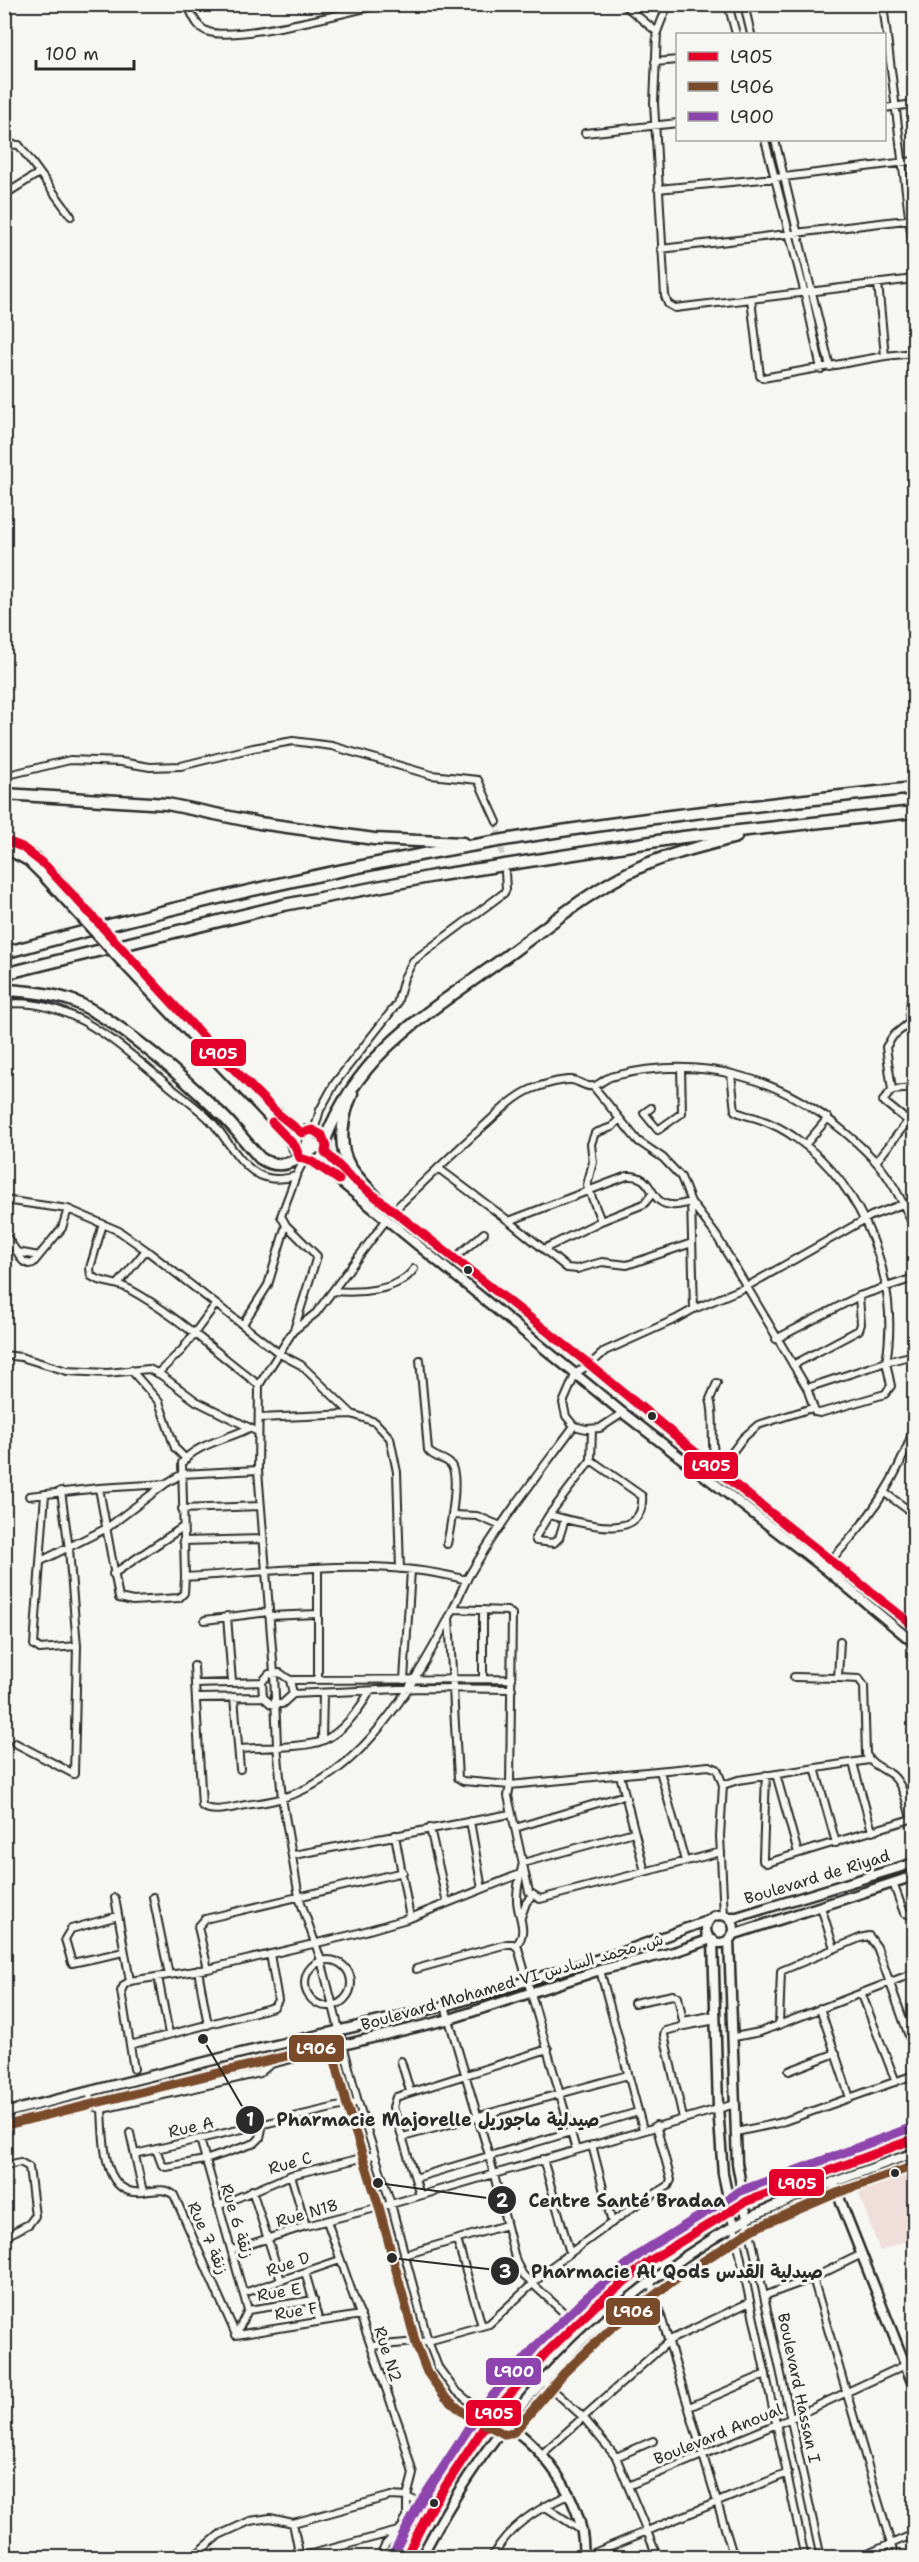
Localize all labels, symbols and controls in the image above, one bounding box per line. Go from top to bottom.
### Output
scale bar [36,33,134,71]
legend [676,33,886,141]
text: 100 m [45,42,99,66]
text: L905 [730,45,773,69]
text: L906 [730,75,774,99]
text: L900 [730,105,774,129]
line badge: L905 [190,1038,247,1067]
text: L905 [198,1043,238,1064]
unlabelled marker [462,1264,474,1276]
unlabelled marker [646,1410,658,1422]
line badge: L905 [683,1451,739,1480]
text: L905 [691,1455,731,1476]
street label: Boulevard de Riyad [742,1845,892,1909]
street label: Boulevard Mohamed VI ش. محمد السادس [358,1929,666,2035]
line badge: L906 [288,2034,345,2063]
text: L906 [296,2038,336,2059]
callout: Pharmacie Majorelle صيدلية ماجوريل [235,2102,611,2138]
text: 1 [246,2108,254,2132]
text: Pharmacie Majorelle صيدلية ماجوريل [277,2108,599,2132]
street label: Rue A [166,2112,216,2142]
street label: Rue C [266,2147,314,2179]
unlabelled marker [889,2167,901,2179]
line badge: L905 [768,2168,825,2197]
text: L905 [777,2173,817,2194]
street label: Rue 6 زنقة [216,2181,258,2261]
callout: Centre Santé Bradaa [487,2182,738,2218]
text: 2 [496,2189,509,2213]
text: Centre Santé Bradaa [528,2189,726,2213]
street label: Rue N18 [273,2194,341,2232]
street label: Rue 7 زنقة [183,2198,233,2278]
street label: Rue D [263,2247,313,2281]
callout: Pharmacie Al Qods صيدلية القدس [490,2253,835,2289]
text: 3 [499,2260,511,2284]
text: Pharmacie Al Qods صيدلية القدس [531,2260,823,2284]
street label: Rue E [255,2278,303,2306]
street label: Rue F [273,2297,319,2325]
line badge: L906 [605,2297,661,2326]
text: L906 [613,2301,653,2322]
street label: Boulevard Hassan I [773,2311,825,2465]
street label: Rue N2 [369,2324,407,2384]
line badge: L900 [485,2357,542,2386]
text: L900 [494,2361,534,2382]
line badge: L905 [465,2399,522,2427]
street label: Boulevard Anoual [651,2399,786,2469]
text: L905 [474,2403,514,2424]
unlabelled marker [428,2497,440,2509]

